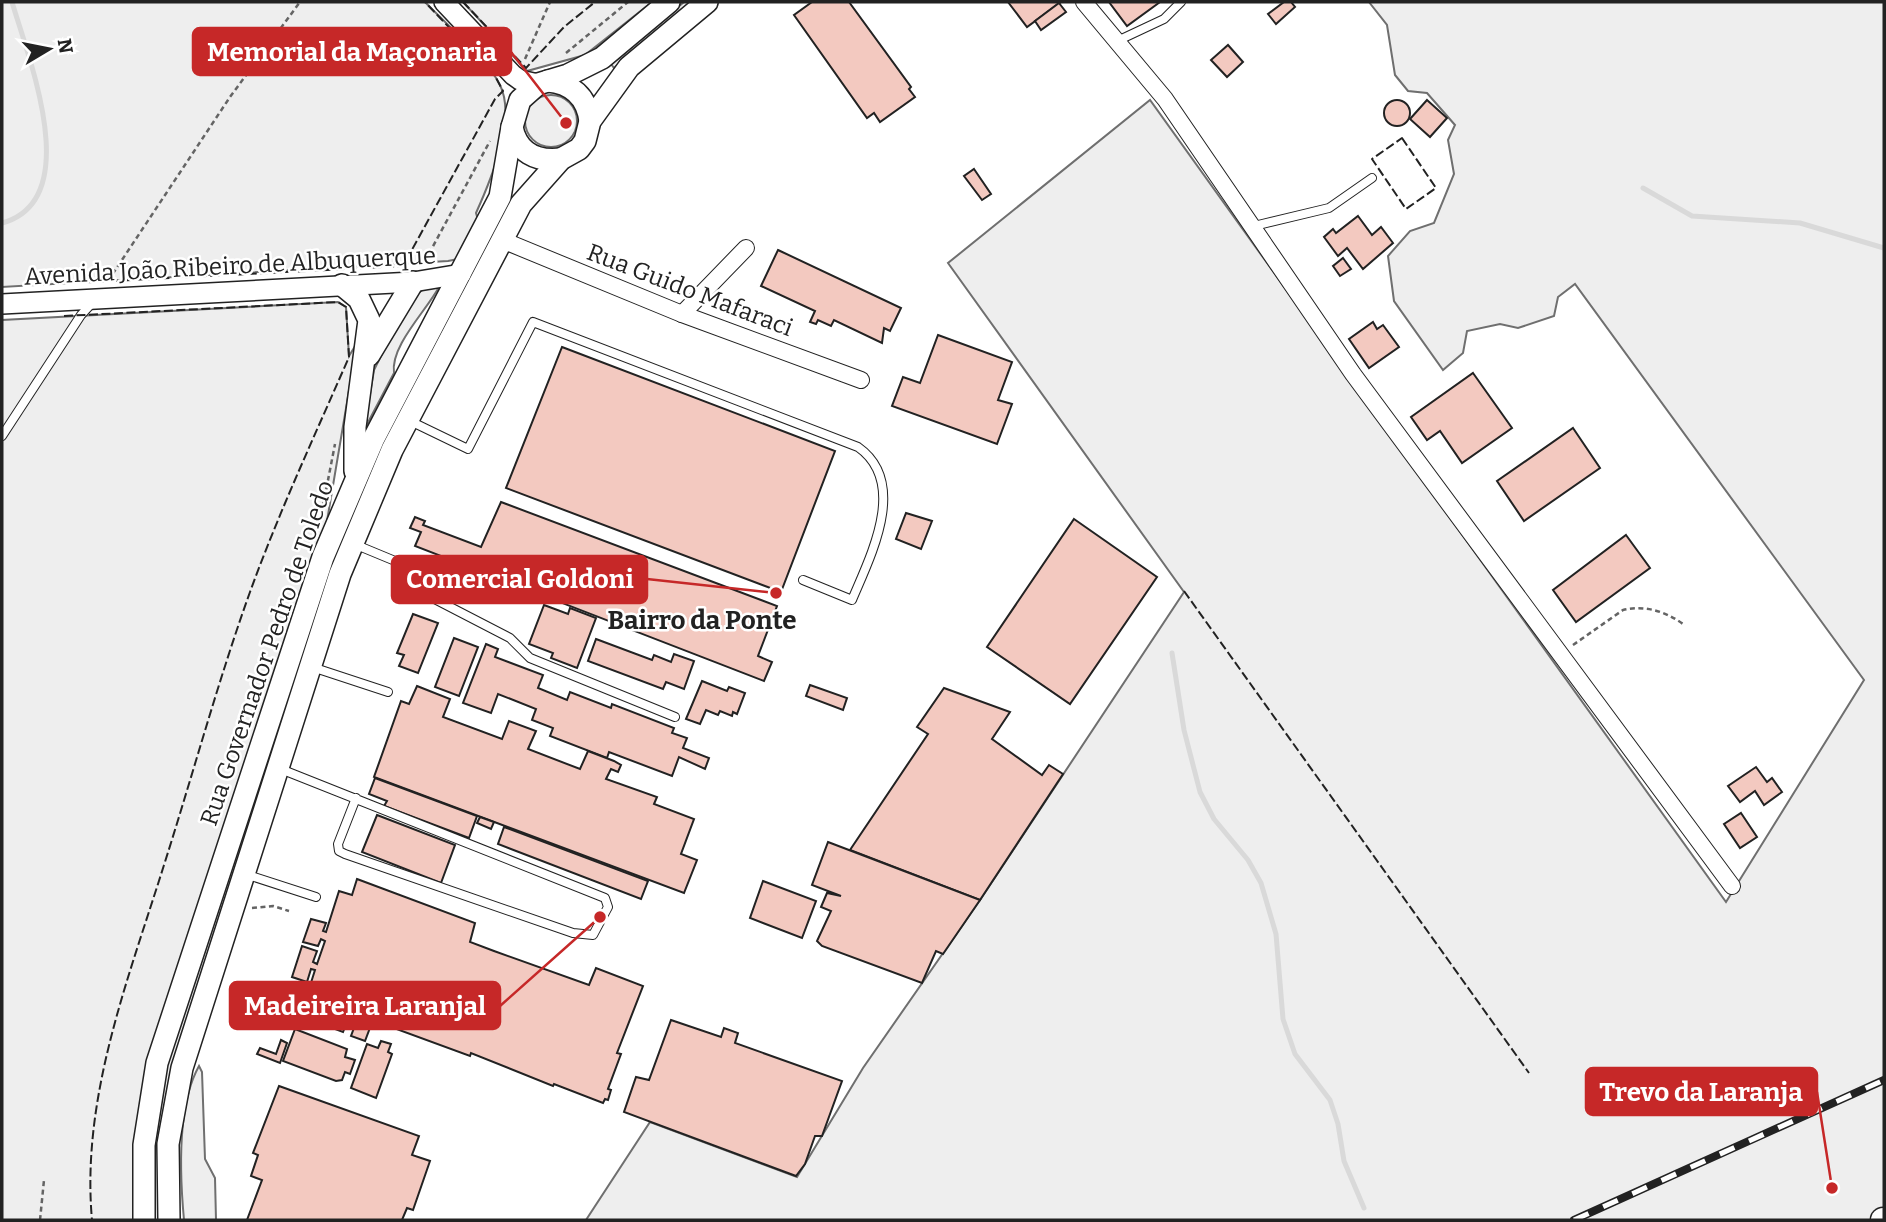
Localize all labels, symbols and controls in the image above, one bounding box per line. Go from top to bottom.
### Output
north arrow [14,14,84,84]
callout: Memorial da Maçonaria [193,28,511,75]
text: N [53,37,78,56]
text: Memorial da Maçonaria [207,37,497,68]
street label: Rua Guido Mafaraci [583,238,797,342]
street label: Avenida João Ribeiro de Albuquerque [23,241,437,291]
street label: Rua Governador Pedro de Toledo [195,477,339,829]
callout: Comercial Goldoni [392,556,647,603]
text: Comercial Goldoni [406,564,634,595]
district label: Bairro da Ponte [607,605,797,636]
callout: Madeireira Laranjal [230,982,500,1029]
text: Madeireira Laranjal [244,991,486,1022]
callout: Trevo da Laranja [1586,1068,1817,1115]
text: Trevo da Laranja [1599,1077,1803,1108]

